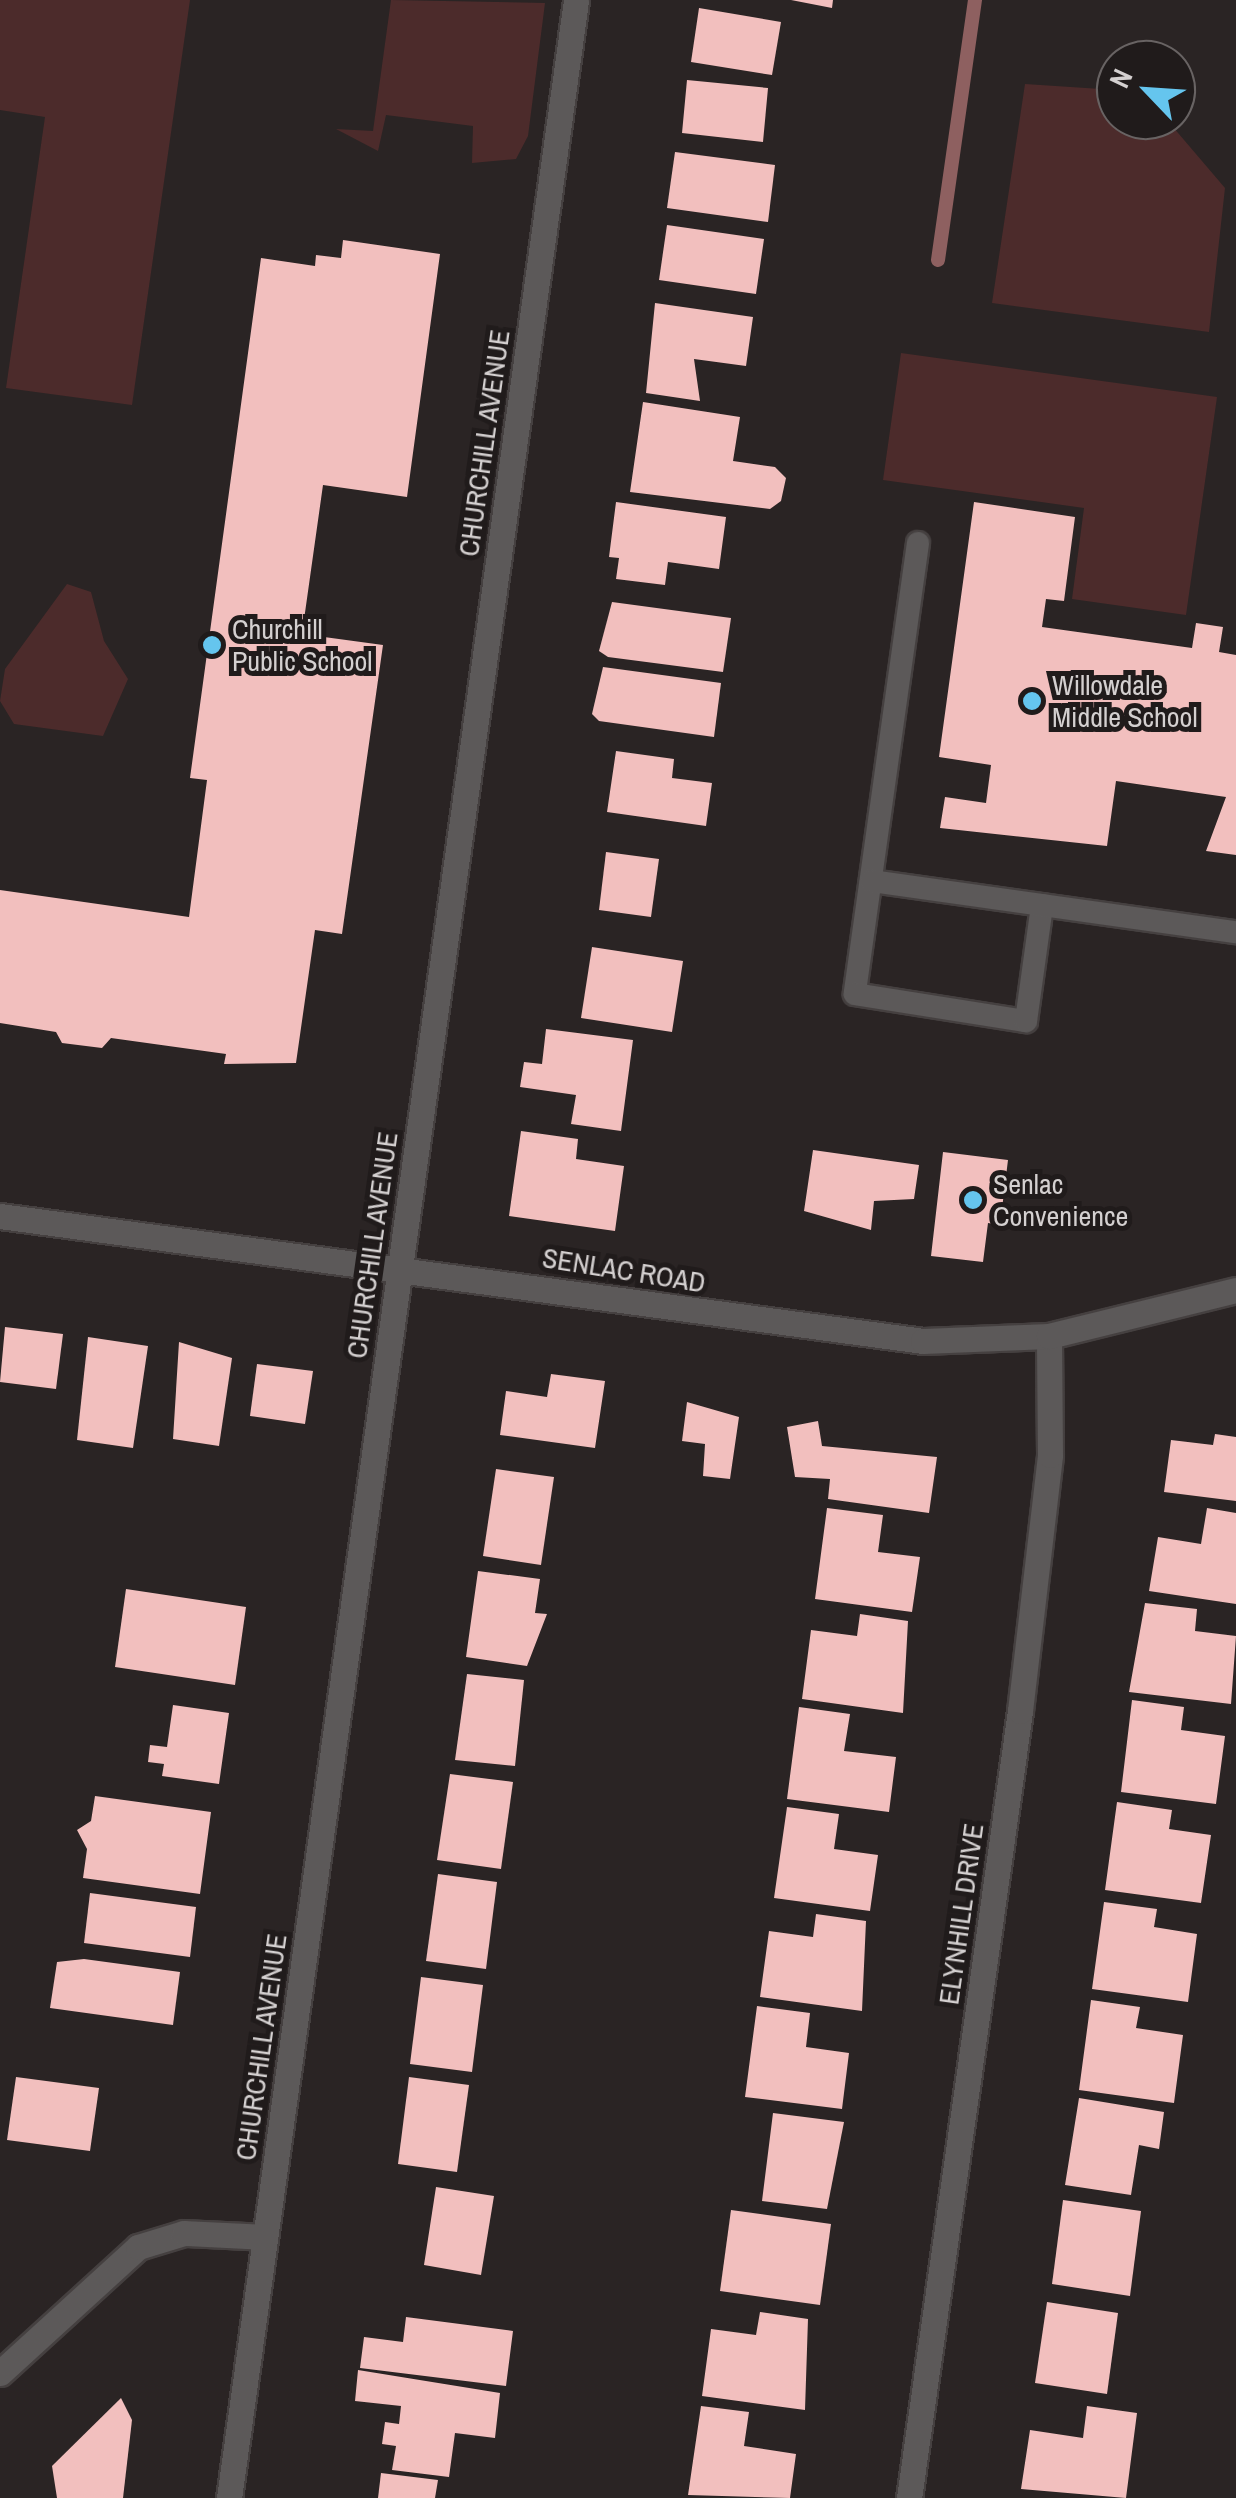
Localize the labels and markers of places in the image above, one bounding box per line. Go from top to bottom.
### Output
place label: Churchill Public School [232,612,372,678]
marker: Churchill Public School [201,634,223,656]
place label: Willowdale Middle School [1052,668,1197,734]
marker: Willowdale Middle School [1021,690,1043,712]
place label: Senlac Convenience [993,1167,1128,1233]
marker: Senlac Convenience [962,1189,984,1211]

